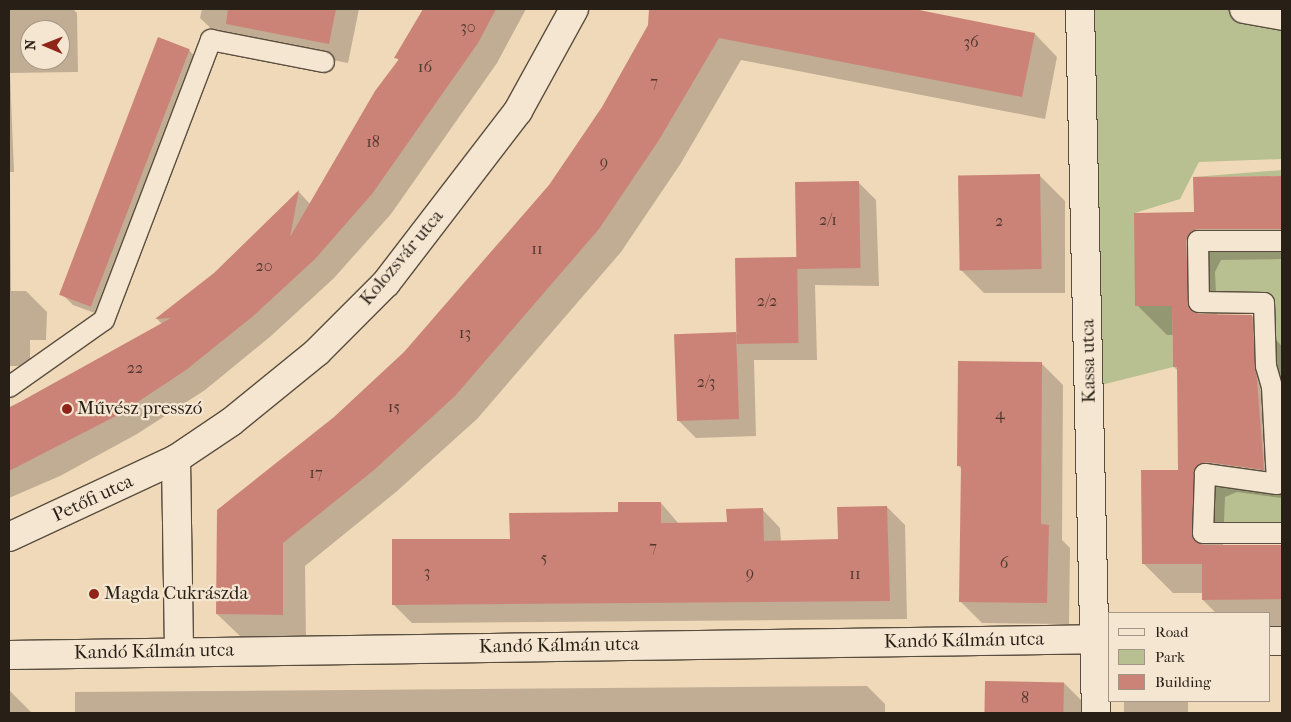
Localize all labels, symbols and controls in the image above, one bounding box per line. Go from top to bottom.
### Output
house number: 30 [460,17,476,37]
north arrow [20,20,70,70]
house number: 36 [963,32,979,52]
text: N [22,39,39,50]
house number: 16 [418,57,432,77]
house number: 7 [650,72,658,92]
house number: 18 [366,132,380,152]
house number: 9 [600,152,608,172]
street label: Kolozsvár utca [355,205,449,311]
house number: 2/1 [819,210,837,230]
house number: 2 [995,211,1003,231]
house number: 11 [531,239,543,259]
house number: 20 [255,256,273,276]
house number: 2/2 [757,291,777,311]
street label: Kassa utca [1077,319,1101,403]
house number: 13 [459,323,471,343]
house number: 22 [127,358,143,378]
house number: 2/3 [697,372,715,392]
house number: 15 [388,397,400,417]
place label: Művész presszó [77,398,202,420]
marker: Művész presszó [61,403,73,415]
house number: 4 [995,404,1005,424]
house number: 17 [309,463,323,483]
street label: Petőfi utca [49,470,137,528]
house number: 7 [649,537,657,557]
house number: 5 [541,548,547,568]
house number: 6 [1000,553,1008,573]
house number: 3 [424,562,430,582]
house number: 9 [746,563,754,583]
house number: 11 [849,564,861,584]
place label: Magda Cukrászda [104,583,248,605]
marker: Magda Cukrászda [88,588,100,600]
legend [1108,612,1271,702]
text: Road [1155,623,1188,641]
street label: Kandó Kálmán utca [884,628,1044,654]
street label: Kandó Kálmán utca [479,633,639,659]
street label: Kandó Kálmán utca [74,639,234,665]
text: Park [1155,648,1185,666]
text: Building [1155,673,1211,691]
house number: 8 [1021,688,1029,708]

